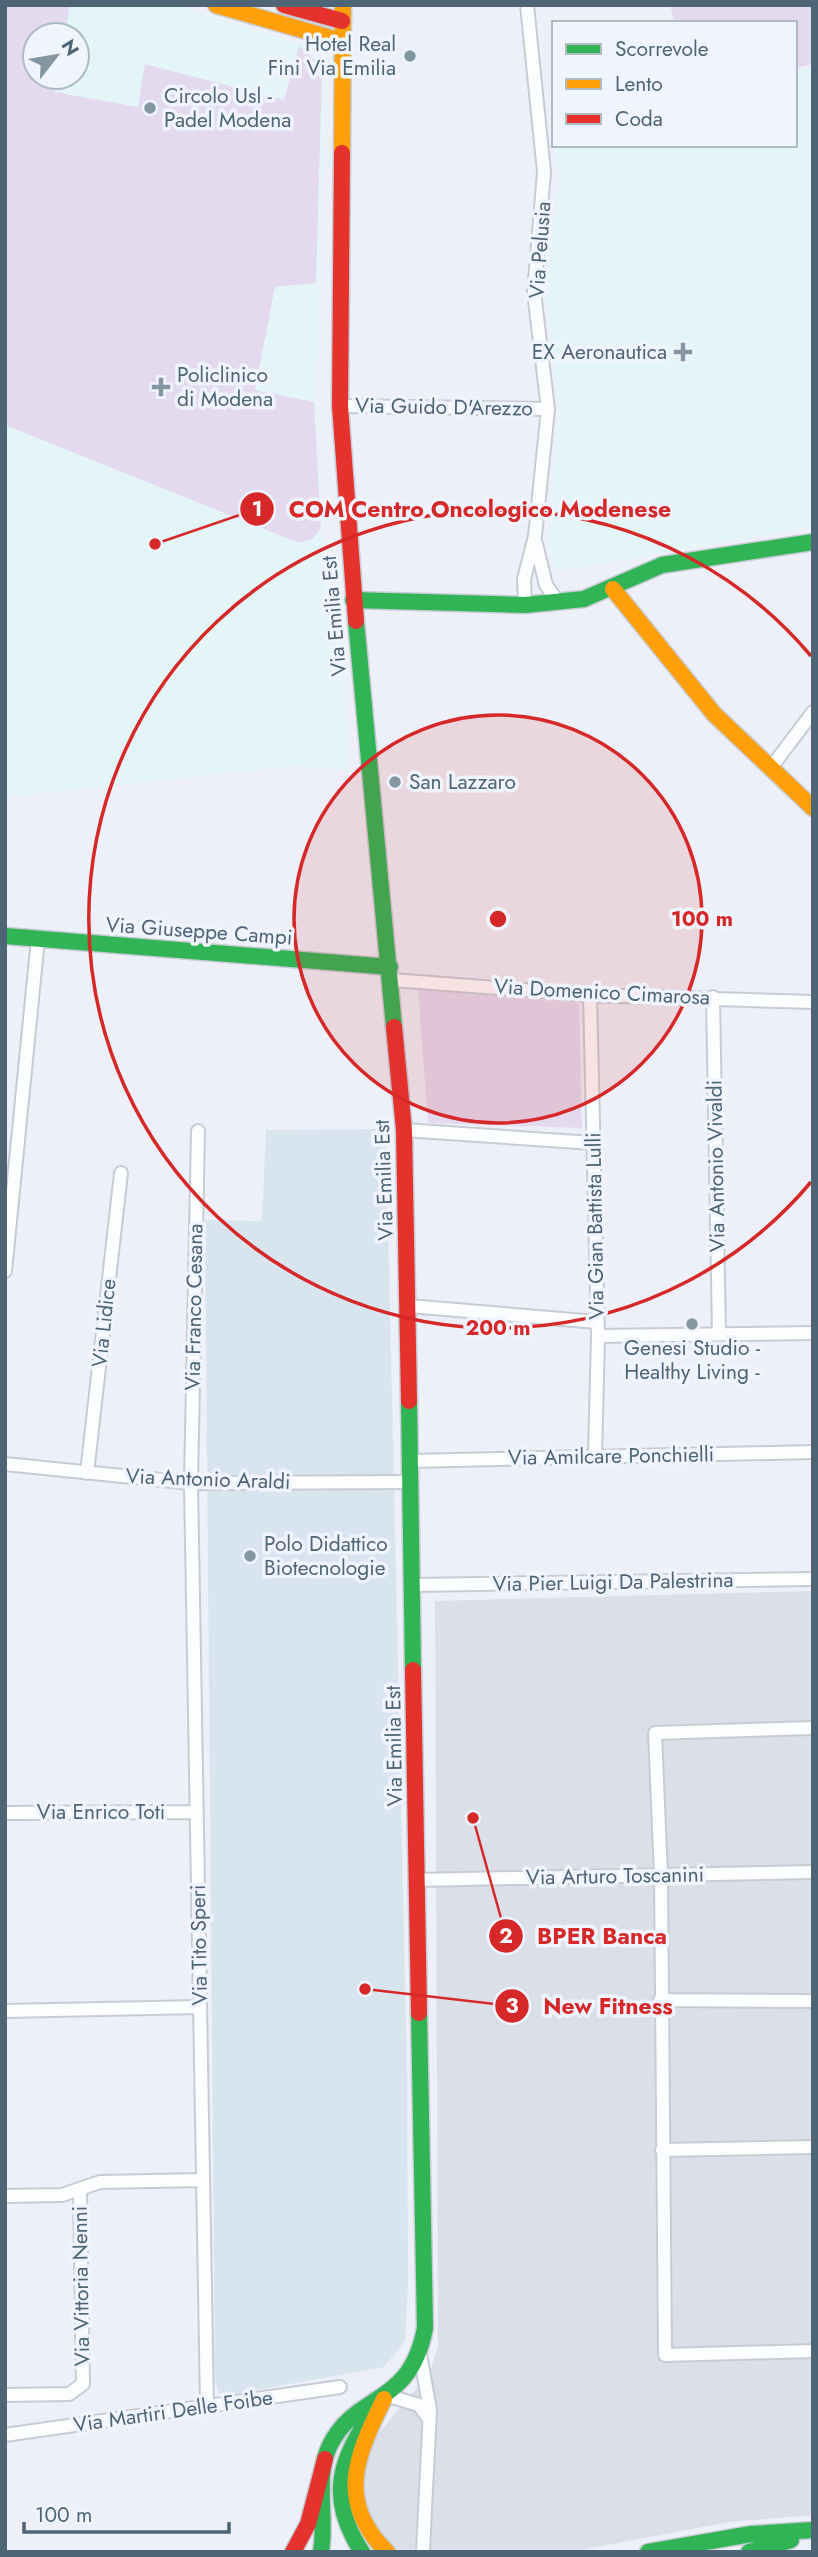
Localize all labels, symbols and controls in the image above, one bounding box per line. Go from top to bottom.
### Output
north arrow [21,21,91,91]
legend [552,21,797,147]
place label: Hotel Real Fini Via Emilia [268,29,396,83]
text: N [55,34,86,61]
text: Scorrevole [615,34,709,64]
marker: Hotel Real Fini Via Emilia [402,48,418,64]
text: Lento [615,69,663,99]
place label: Circolo Usl - Padel Modena [164,81,291,135]
marker: Circolo Usl - Padel Modena [142,100,158,116]
text: Coda [615,104,663,134]
street label: Via Pelusia [522,200,558,300]
place label: EX Aeronautica [532,337,667,367]
marker: EX Aeronautica [673,342,693,362]
place label: Policlinico di Modena [177,360,273,414]
marker: Policlinico di Modena [151,377,171,397]
street label: Via Guido D'Arezzo [355,390,533,424]
callout: COM Centro Oncologico Modenese [240,487,685,531]
text: COM Centro Oncologico Modenese [289,492,671,526]
text: 1 [252,494,262,524]
street label: Via Emilia Est [314,554,354,678]
place label: San Lazzaro [409,767,516,797]
marker: San Lazzaro [387,774,403,790]
text: 100 m [671,904,733,934]
centre of rings [486,907,510,931]
street label: Via Giuseppe Campi [105,910,293,952]
street label: Via Domenico Cimarosa [493,971,711,1013]
street label: Via Antonio Vivaldi [699,1080,733,1252]
street label: Via Emilia Est [367,1119,401,1241]
street label: Via Gian Battista Lulli [578,1132,612,1320]
street label: Via Franco Cesana [178,1223,210,1391]
street label: Via Lidice [84,1277,124,1369]
text: 200 m [465,1313,531,1343]
marker: Genesi Studio - Healthy Living - [684,1316,700,1332]
place label: Genesi Studio - Healthy Living - [624,1333,761,1387]
street label: Via Amilcare Ponchielli [508,1439,714,1473]
street label: Via Antonio Araldi [125,1461,291,1497]
place label: Polo Didattico Biotecnologie [264,1529,388,1583]
marker: Polo Didattico Biotecnologie [242,1548,258,1564]
street label: Via Pier Luigi Da Palestrina [492,1565,734,1599]
street label: Via Emilia Est [378,1685,410,1807]
street label: Via Enrico Toti [37,1797,165,1827]
street label: Via Arturo Toscanini [526,1859,704,1893]
street label: Via Tito Speri [183,1884,215,2006]
callout: BPER Banca [488,1914,681,1958]
text: BPER Banca [537,1919,667,1953]
text: 2 [499,1921,513,1951]
callout: New Fitness [495,1984,687,2028]
text: New Fitness [543,1989,673,2023]
text: 3 [505,1991,519,2021]
street label: Via Vittoria Nenni [65,2206,97,2366]
street label: Via Martiri Delle Foibe [71,2382,275,2440]
scale bar [24,2490,229,2534]
text: 100 m [35,2500,92,2530]

